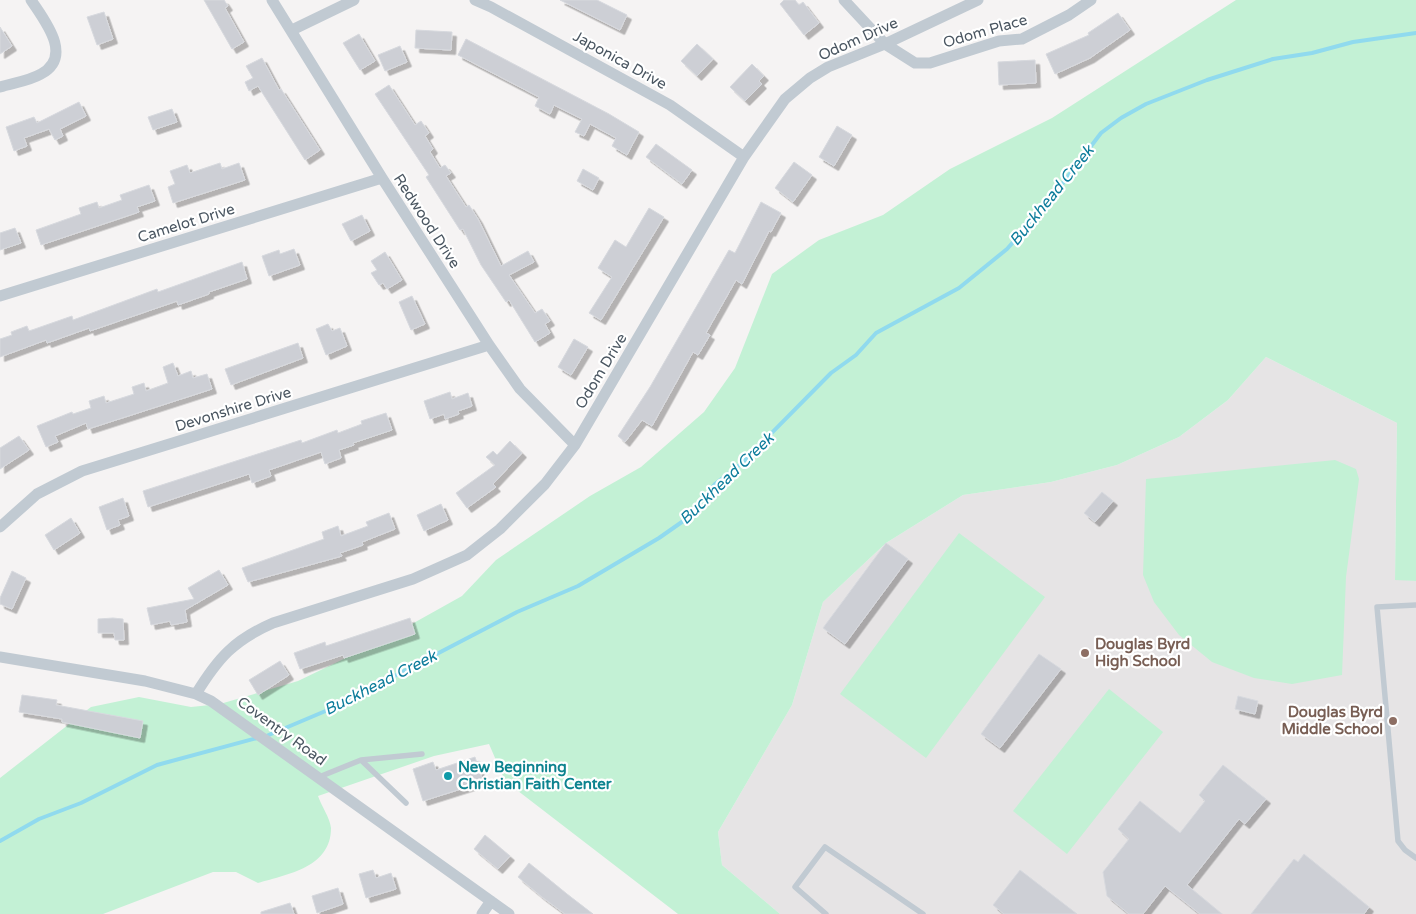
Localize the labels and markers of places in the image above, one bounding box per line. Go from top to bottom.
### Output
place label: Douglas Byrd High School [1095,635,1190,671]
marker: Douglas Byrd High School [1079,647,1091,659]
place label: Douglas Byrd Middle School [1282,703,1383,738]
marker: Douglas Byrd Middle School [1387,715,1399,727]
place label: New Beginning Christian Faith Center [458,758,612,793]
marker: New Beginning Christian Faith Center [442,770,454,782]

